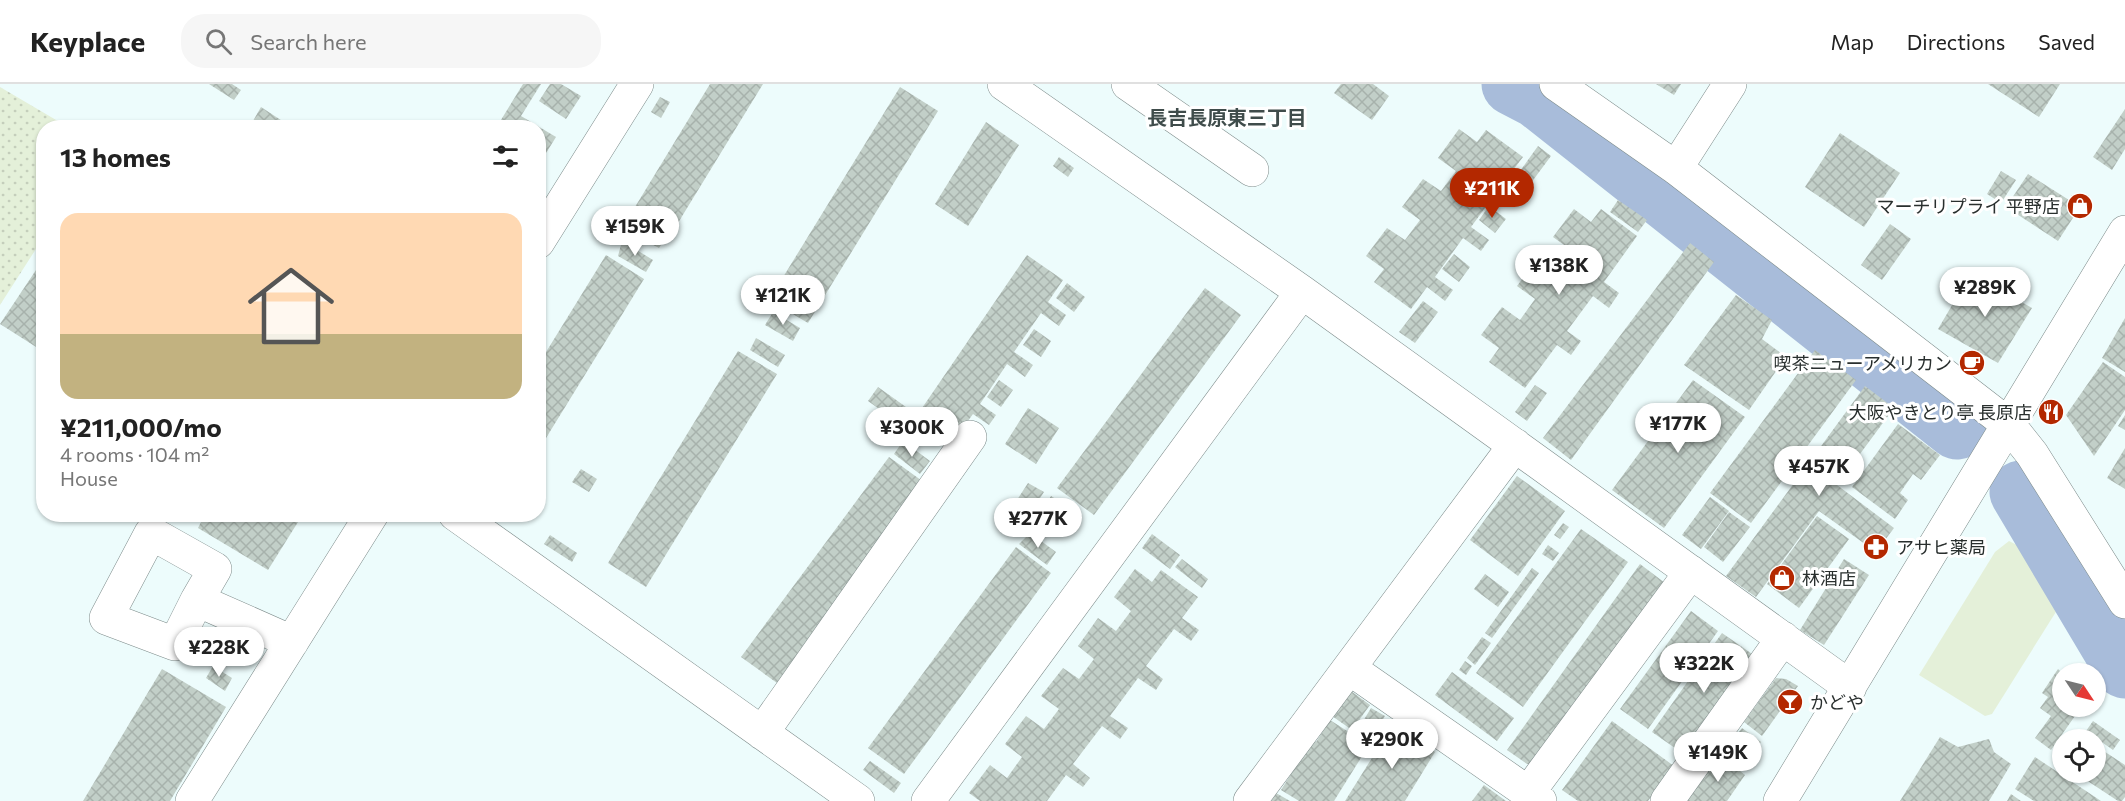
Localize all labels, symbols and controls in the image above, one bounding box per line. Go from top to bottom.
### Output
search box [181,14,601,68]
text: Keyplace [30,24,145,58]
icon: search [202,25,235,58]
text: Search here [250,28,367,55]
text: Map [1831,29,1874,54]
text: Directions [1907,29,2005,54]
text: Saved [2038,29,2095,54]
district label: 長吉長原東三丁目 [1147,105,1307,129]
icon: filters [489,140,522,173]
text: 13 homes [60,141,171,172]
pin: ¥211K [1450,168,1534,219]
text: ¥211K [1464,175,1520,199]
shop icon: マーチリプライ 平野店 [2065,191,2095,221]
place label: マーチリプライ 平野店 [1877,195,2060,217]
pin: ¥159K [593,206,677,257]
text: ¥159K [605,213,665,237]
pin: ¥138K [1517,245,1601,296]
icon: home [237,252,345,360]
text: ¥138K [1529,252,1589,276]
pin: ¥289K [1943,267,2027,318]
text: ¥289K [1954,274,2016,298]
pin: ¥121K [741,275,825,326]
text: ¥121K [755,282,811,306]
cafe icon: 喫茶ニューアメリカン [1957,348,1987,378]
place label: 喫茶ニューアメリカン [1774,352,1952,374]
restaurant icon: 大阪やきとり亭 長原店 [2036,397,2066,427]
place label: 大阪やきとり亭 長原店 [1849,401,2032,423]
pin: ¥177K [1636,403,1720,454]
pin: ¥300K [870,407,954,458]
text: ¥177K [1649,410,1707,434]
text: ¥211,000/mo [60,411,222,442]
text: ¥300K [879,414,945,438]
text: 4 rooms · 104 m² [60,442,209,466]
pin: ¥457K [1777,446,1861,497]
text: ¥457K [1788,453,1850,477]
text: House [60,466,118,490]
pin: ¥277K [996,498,1080,549]
text: ¥277K [1008,505,1068,529]
pharmacy icon: アサヒ薬局 [1861,532,1891,562]
place label: アサヒ薬局 [1896,536,1986,558]
shop icon: 林酒店 [1767,563,1797,593]
place label: 林酒店 [1802,567,1856,589]
pin: ¥228K [177,627,261,678]
text: ¥228K [188,634,250,658]
pin: ¥322K [1662,643,1746,694]
text: ¥322K [1673,650,1735,674]
north arrow [2052,663,2106,717]
map controls [2052,663,2106,783]
bar icon: かどや [1775,687,1805,717]
place label: かどや [1810,691,1864,713]
pin: ¥290K [1350,719,1434,770]
text: ¥290K [1360,726,1424,750]
button: locate [2052,729,2106,783]
pin: ¥149K [1676,732,1760,783]
text: ¥149K [1688,739,1748,763]

